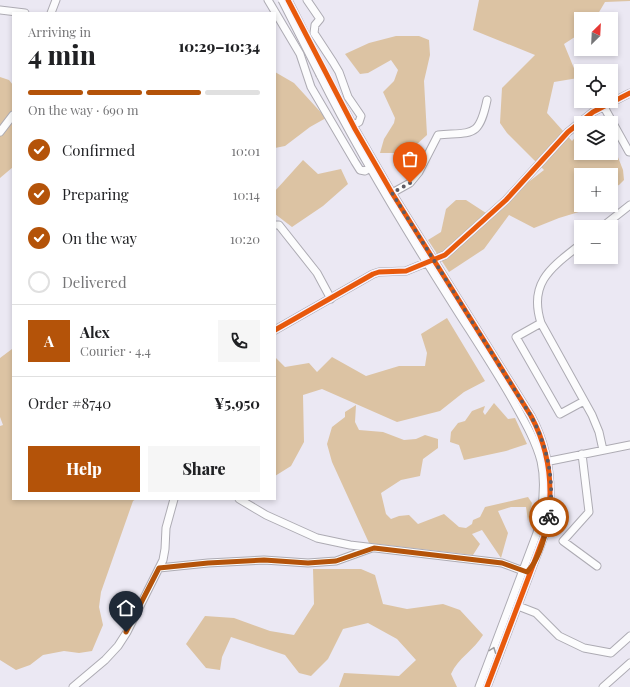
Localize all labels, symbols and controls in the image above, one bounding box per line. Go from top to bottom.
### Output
north arrow [574,12,618,56]
map controls [574,12,618,264]
text: Arriving in [28,23,91,40]
text: 10:29–10:34 [178,36,260,56]
text: 4 min [28,37,96,72]
button: locate [574,64,618,108]
text: On the way · 690 m [28,101,139,118]
button: layers [574,116,618,160]
icon: check [28,139,50,161]
text: Confirmed [62,140,135,160]
text: 10:01 [231,142,260,159]
pin [393,142,427,183]
icon: bag [399,148,421,170]
button: + [574,168,618,212]
icon: check [28,183,50,205]
text: Preparing [62,184,129,204]
text: 10:14 [233,186,260,203]
button: − [574,220,618,264]
icon: check [28,227,50,249]
text: On the way [62,228,137,248]
text: 10:20 [230,230,260,247]
text: Delivered [62,272,127,292]
button: phone [218,320,260,362]
text: Alex [80,322,110,342]
text: A [44,331,54,351]
text: Courier · 4.4 [80,342,151,359]
text: Order #8740 [28,393,111,413]
text: ¥5,950 [214,393,260,413]
button: Help [28,446,140,492]
button: Share [148,446,260,492]
courier [529,497,569,537]
icon: bike [538,506,560,528]
pin [109,591,143,632]
icon: home [115,597,137,619]
one-way arrow [488,647,496,654]

